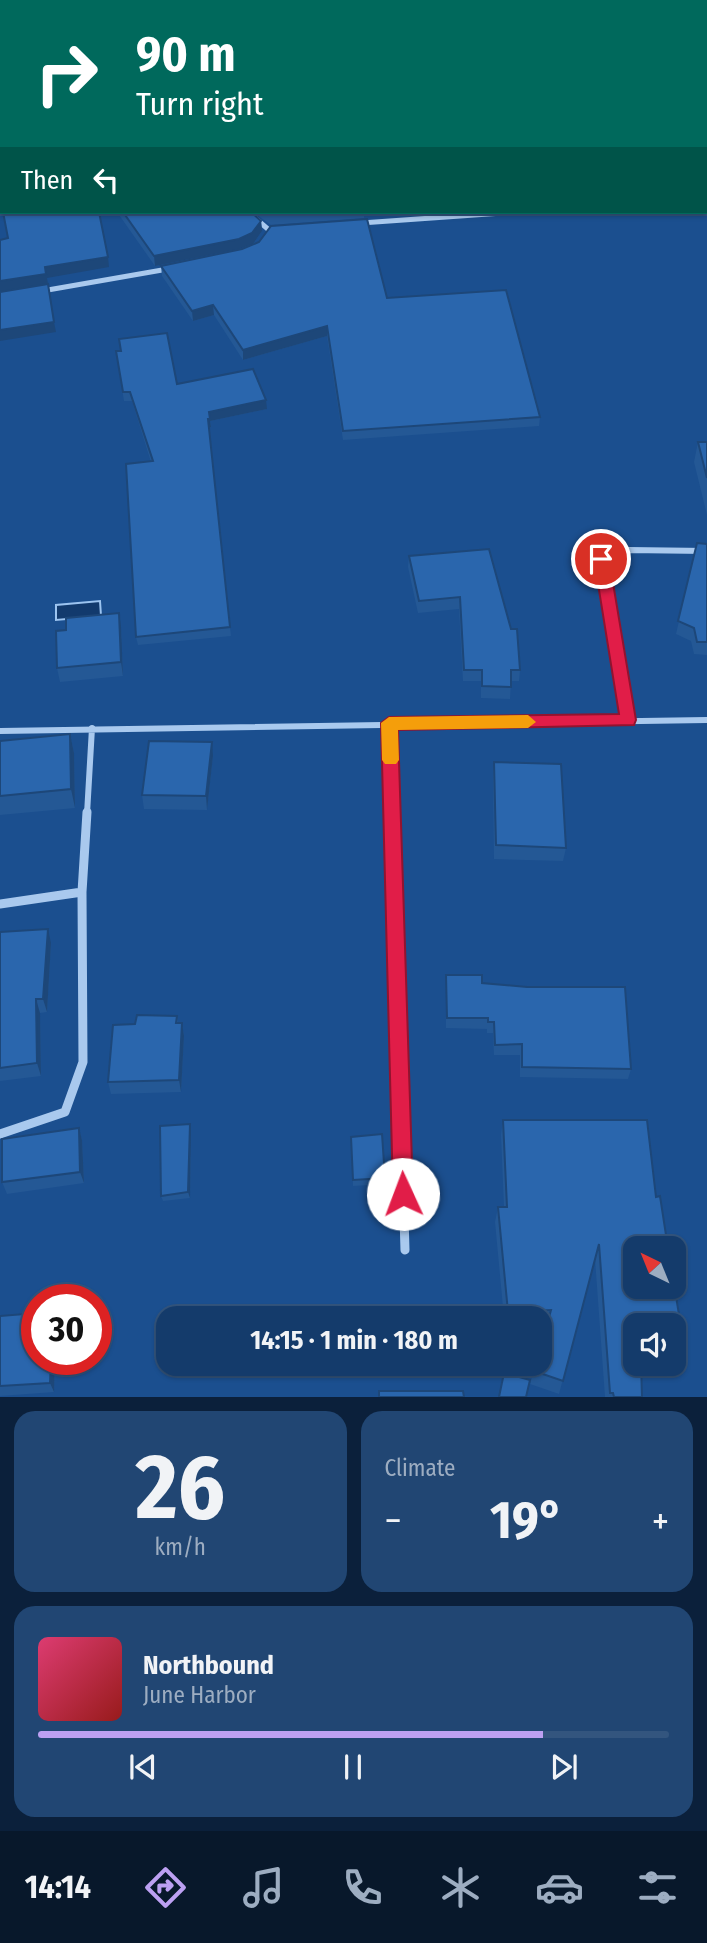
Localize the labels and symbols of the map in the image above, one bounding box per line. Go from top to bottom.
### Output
pin [571,529,631,589]
position arrow [366,1157,440,1231]
north arrow [623,1236,686,1298]
speed limit sign: 30 [21,1284,112,1375]

